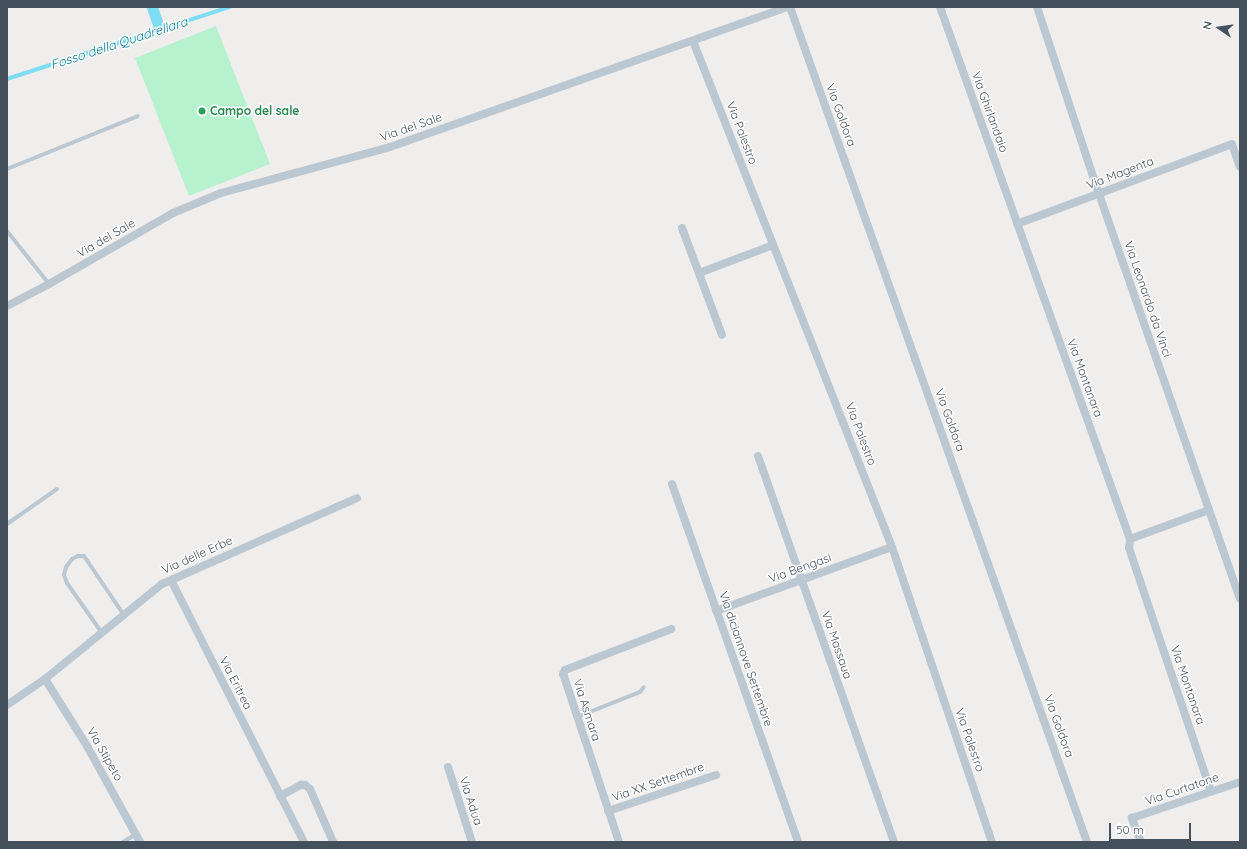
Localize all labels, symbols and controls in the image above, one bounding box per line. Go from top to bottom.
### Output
north arrow [1199,8,1239,48]
water label: Fosso della Quadrellara [49,13,189,73]
text: N [1200,20,1215,31]
street label: Via Ghirlandaio [969,70,1011,154]
street label: Via Goldora [823,82,859,148]
street label: Via Palestro [723,100,761,166]
place label: Campo del sale [210,104,299,118]
marker: Campo del sale [197,106,207,116]
street label: Via del Sale [378,110,444,144]
street label: Via Magenta [1084,154,1156,192]
street label: Via del Sale [74,216,138,260]
street label: Via Leonardo da Vinci [1121,239,1175,359]
street label: Via Montanara [1064,337,1106,419]
street label: Via Goldora [932,387,968,453]
street label: Via Palestro [842,401,880,467]
street label: Via delle Erbe [159,533,235,577]
street label: Via Bengasi [767,550,833,586]
street label: Via diciannove Settembre [716,589,776,729]
street label: Via Massaua [819,609,855,681]
street label: Via Montanara [1168,644,1208,726]
street label: Via Eritrea [217,654,255,712]
street label: Via Asmara [570,677,604,743]
street label: Via Goldora [1041,693,1077,759]
street label: Via Palestro [952,706,988,774]
street label: Via Stipeto [84,725,126,783]
street label: Via XX Settembre [610,759,706,805]
street label: Via Curtatone [1143,770,1221,808]
street label: Via Adua [456,775,486,827]
scale bar [1111,815,1193,841]
text: 50 m [1116,822,1144,837]

